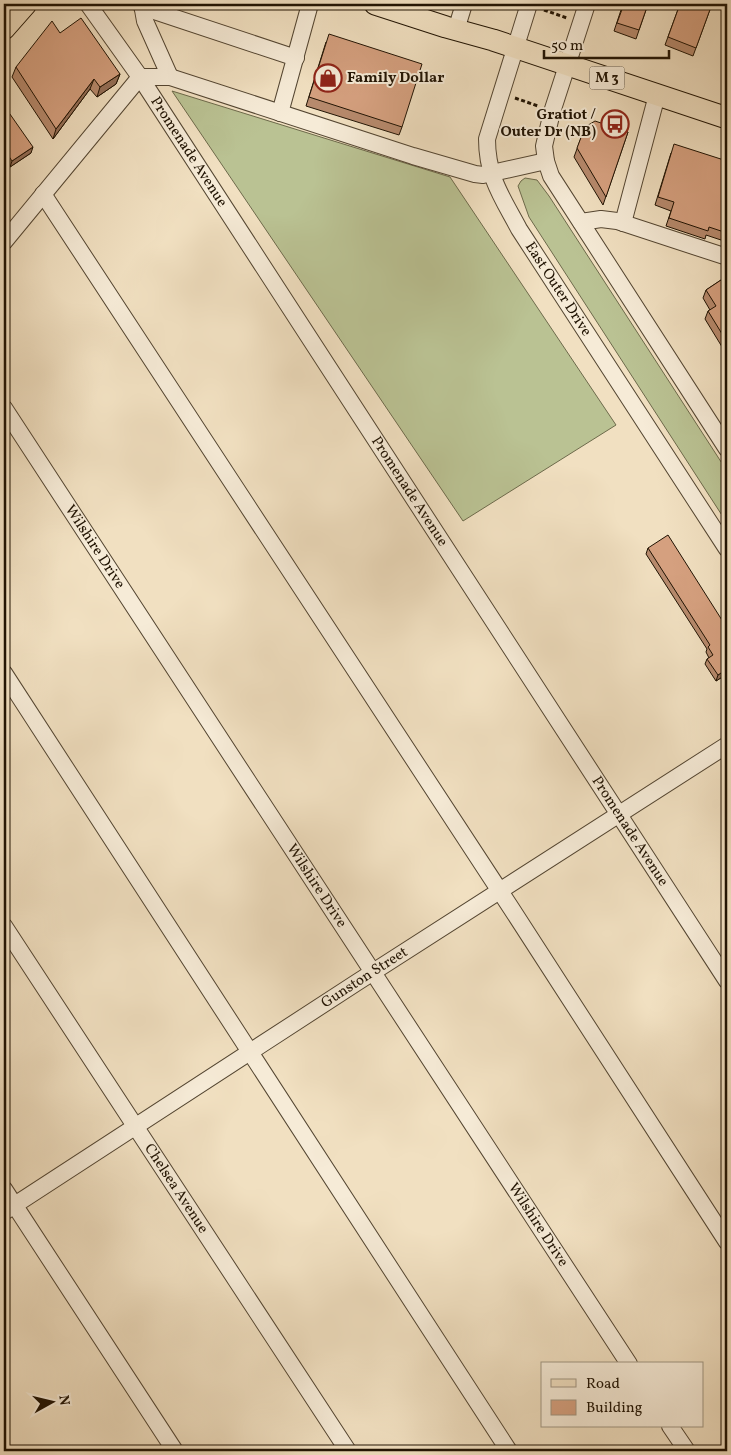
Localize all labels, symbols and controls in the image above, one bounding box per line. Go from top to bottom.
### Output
scale bar [544,28,668,60]
text: 50 m [551,36,583,57]
shop icon: Family Dollar [313,63,343,93]
road number: M 3 [590,66,624,90]
place label: Family Dollar [347,68,444,89]
street label: Promenade Avenue [145,93,232,211]
place label: Gratiot / Outer Dr (NB) [501,105,596,143]
bus stop icon: Gratiot / Outer Dr (NB) [600,109,630,139]
street label: East Outer Drive [520,238,597,341]
street label: Promenade Avenue [366,432,453,551]
street label: Wilshire Drive [60,501,130,593]
street label: Promenade Avenue [586,772,673,891]
street label: Wilshire Drive [281,840,352,932]
street label: Gunston Street [317,942,412,1013]
street label: Chelsea Avenue [139,1140,213,1238]
street label: Wilshire Drive [503,1179,573,1271]
legend [541,1362,704,1428]
text: Road [586,1374,620,1395]
north arrow [28,1378,78,1428]
text: N [53,1394,74,1407]
text: Building [586,1398,643,1419]

